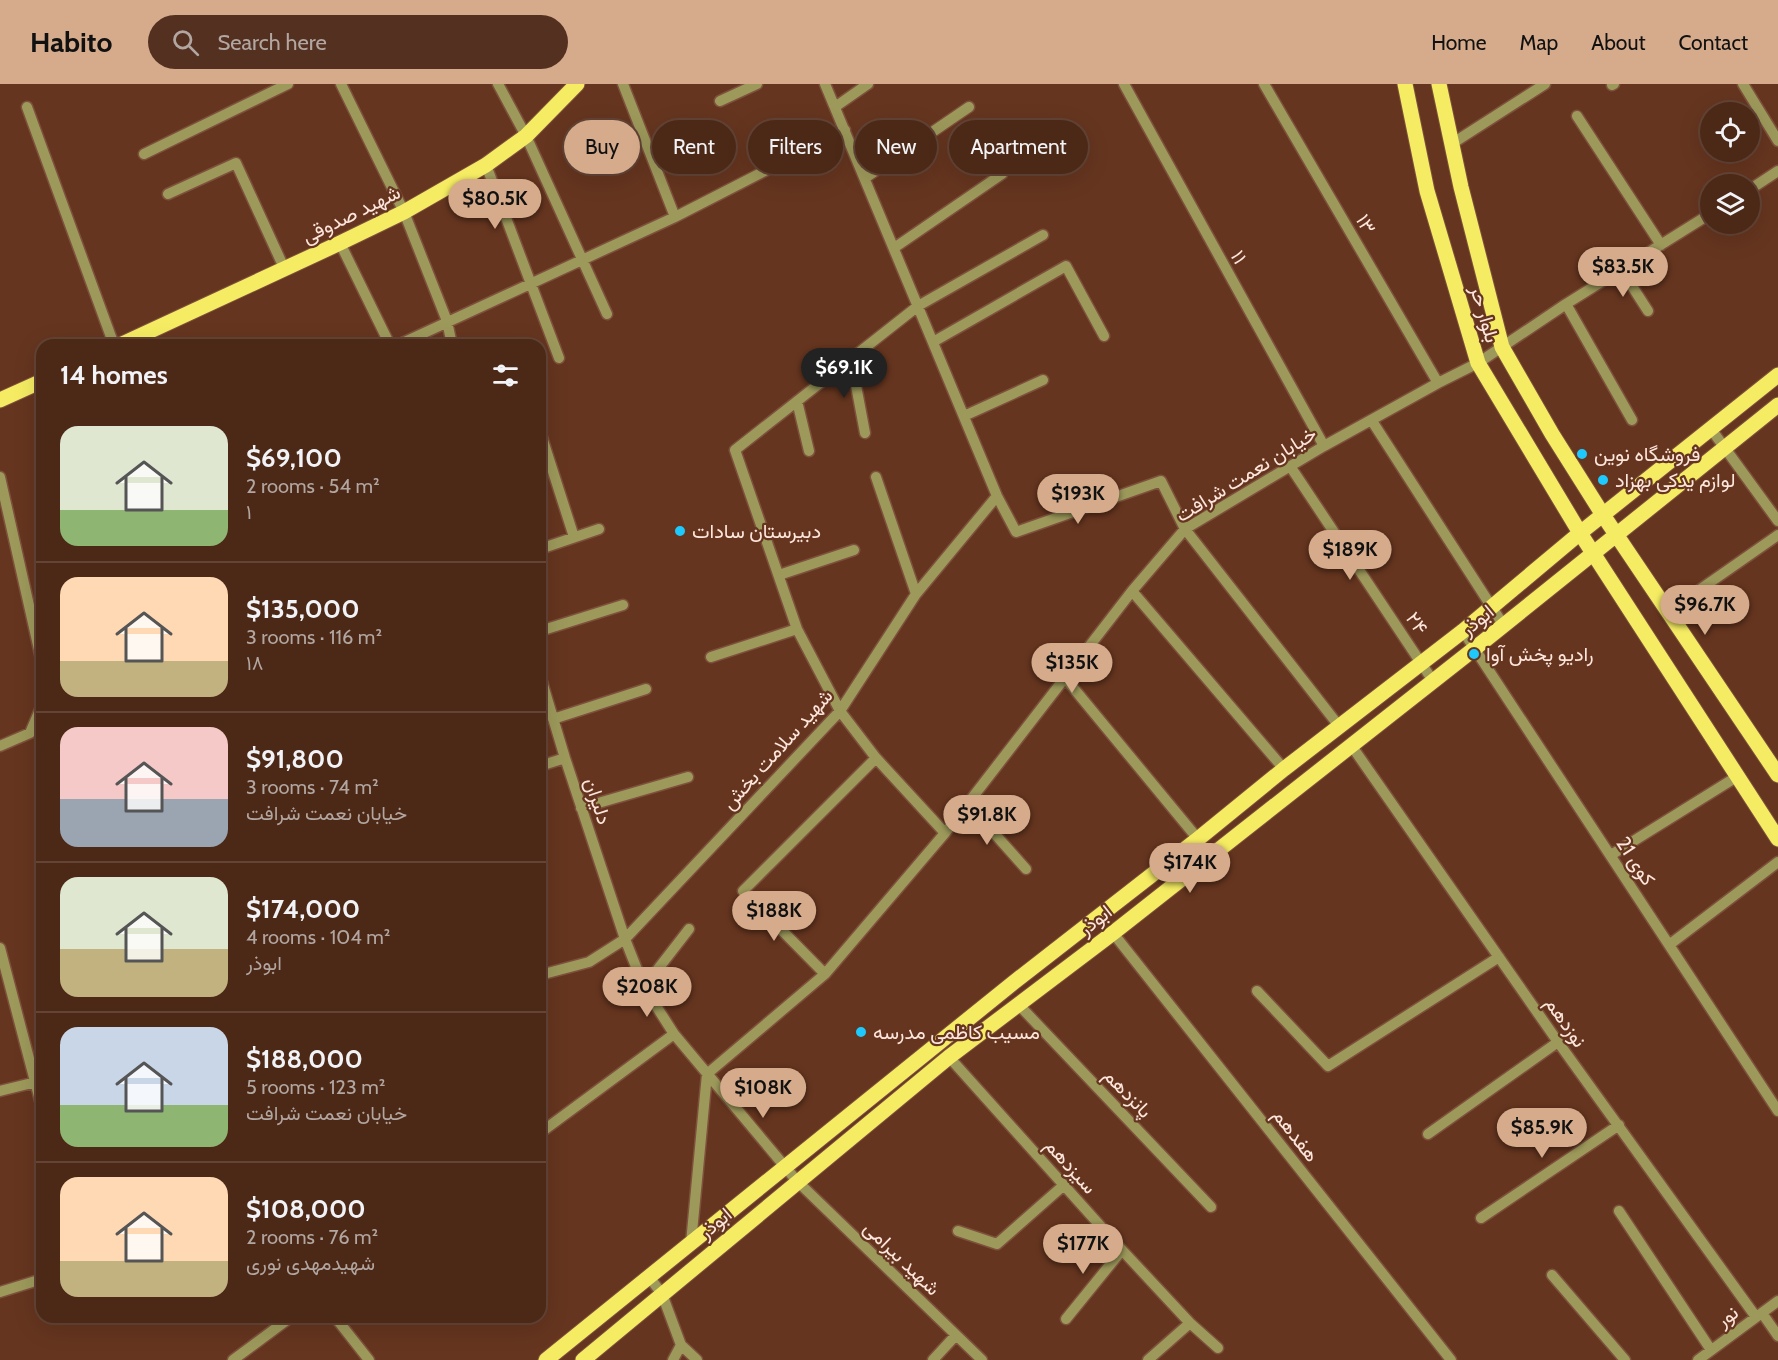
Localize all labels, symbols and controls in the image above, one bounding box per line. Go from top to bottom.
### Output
search box [148,15,568,69]
text: Habito [30,25,112,59]
icon: search [169,26,202,59]
text: Search here [217,29,327,56]
text: Home [1431,30,1487,55]
text: Map [1520,30,1558,55]
text: About [1591,30,1645,55]
text: Contact [1678,30,1748,55]
map controls [1700,102,1760,234]
button: locate [1700,102,1760,162]
chip: Buy [564,120,640,174]
chip: Rent [652,120,736,174]
chip: Filters [748,120,843,174]
chip: New [855,120,937,174]
chip: Apartment [949,120,1088,174]
button: layers [1700,174,1760,234]
pin: $80.5K [446,179,544,230]
street label: شهید صدوقی [298,180,405,249]
text: $80.5K [462,186,528,210]
street label: ۱۳ [1351,210,1381,238]
street label: ۱۱ [1226,246,1252,268]
pin: $83.5K [1574,247,1672,298]
text: $83.5K [1592,254,1654,278]
street label: بلوار حر [1464,282,1505,346]
pin: $69.1K [795,348,893,399]
text: $69.1K [815,355,873,379]
text: 14 homes [60,359,168,391]
icon: filters [489,359,522,392]
street label: خیابان نعمت شرافت [1171,421,1321,528]
text: $69,100 [246,442,342,474]
place label: فروشگاه نوین [1594,442,1700,467]
marker: فروشگاه نوین [1575,447,1589,461]
icon: home [108,450,180,522]
place label: لوازم یدکی بهزاد [1615,468,1735,493]
marker: لوازم یدکی بهزاد [1596,473,1610,487]
text: 2 rooms · 54 m² [246,474,380,498]
pin: $193K [1036,474,1120,525]
text: $193K [1051,481,1105,505]
text: ۱ [246,500,252,524]
place label: دبیرستان سادات [692,519,821,544]
marker: دبیرستان سادات [673,524,687,538]
pin: $189K [1308,530,1392,581]
text: $189K [1323,537,1377,561]
pin: $96.7K [1656,585,1754,636]
text: $96.7K [1674,592,1736,616]
text: $135,000 [246,593,360,625]
street label: ابوذر [1455,599,1499,642]
icon: home [108,601,180,673]
street label: ۲۴ [1401,607,1433,639]
text: 3 rooms · 116 m² [246,625,382,649]
place label: رادیو پخش آوا [1486,642,1594,668]
pin: $135K [1030,643,1114,694]
marker: رادیو پخش آوا [1467,647,1481,661]
text: $135K [1045,650,1099,674]
text: ۱۸ [246,651,264,675]
street label: شهید سلامت بخش [717,684,838,815]
text: $91,800 [246,743,344,775]
icon: home [108,751,180,823]
text: 3 rooms · 74 m² [246,775,379,799]
street label: دلیران [578,775,617,828]
pin: $91.8K [938,795,1036,846]
text: خیابان نعمت شرافت [246,801,407,825]
text: $91.8K [957,802,1017,826]
street label: کوی 21 [1611,832,1661,891]
pin: $174K [1148,843,1232,894]
text: $174K [1163,850,1217,874]
pin: $188K [732,891,816,942]
text: $174,000 [246,893,360,925]
text: $188K [746,898,802,922]
street label: ابوذر [1073,900,1117,942]
icon: home [108,901,180,973]
text: 4 rooms · 104 m² [246,925,390,949]
text: ابوذر [246,951,282,975]
pin: $208K [605,967,689,1018]
text: $208K [617,974,677,998]
street label: نوزدهم [1539,992,1592,1052]
place label: مسیب کاظمی مدرسه [873,1020,1040,1045]
marker: مسیب کاظمی مدرسه [854,1025,868,1039]
text: $188,000 [246,1043,363,1075]
icon: home [108,1051,180,1123]
street label: پانزدهم [1097,1063,1157,1124]
pin: $108K [721,1068,805,1119]
text: 5 rooms · 123 m² [246,1075,385,1099]
text: $108K [734,1075,792,1099]
text: خیابان نعمت شرافت [246,1101,407,1125]
street label: هفدهم [1267,1104,1324,1167]
pin: $85.9K [1493,1108,1591,1159]
text: $85.9K [1511,1115,1573,1139]
street label: سیزدهم [1039,1133,1102,1199]
text: $108,000 [246,1193,366,1225]
icon: home [108,1201,180,1273]
street label: ابوذر [693,1202,737,1245]
street label: شهید بیرامی [858,1216,945,1301]
pin: $177K [1041,1224,1125,1275]
text: 2 rooms · 76 m² [246,1225,378,1249]
text: $177K [1057,1231,1109,1255]
text: شهیدمهدی نوری [246,1251,375,1275]
street label: نور [1710,1300,1743,1333]

